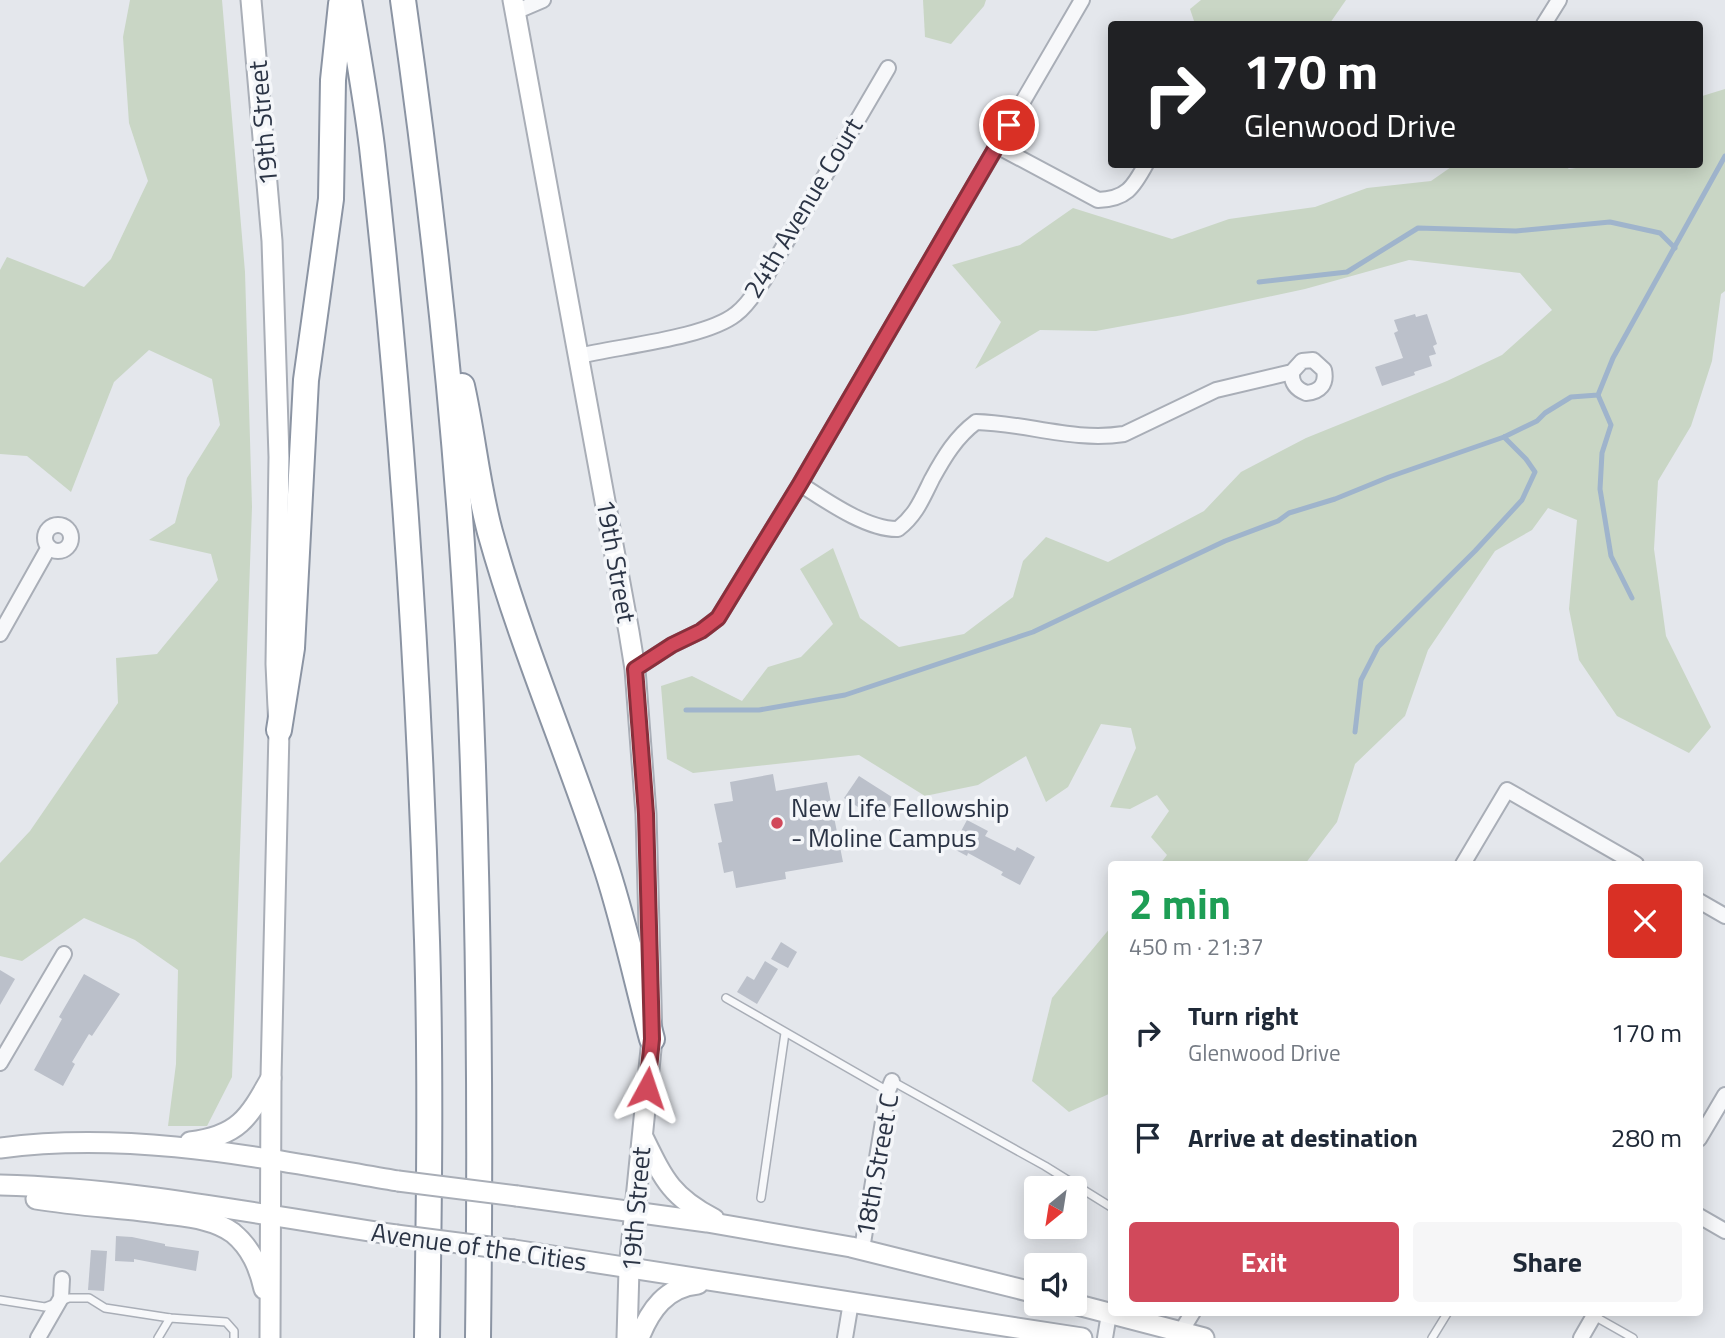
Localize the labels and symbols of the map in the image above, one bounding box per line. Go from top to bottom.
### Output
street label: 19th Street [238,59,287,187]
pin [979,95,1039,155]
street label: 24th Avenue Court [733,110,872,305]
street label: 19th Street [586,496,647,626]
place label: New Life Fellowship - Moline Campus [791,788,1009,857]
marker: New Life Fellowship - Moline Campus [769,815,785,831]
position arrow [610,1051,684,1125]
street label: 18th Street C [845,1090,908,1240]
street label: 19th Street [611,1145,660,1273]
north arrow [1024,1176,1087,1239]
street label: Avenue of the Cities [369,1212,589,1281]

